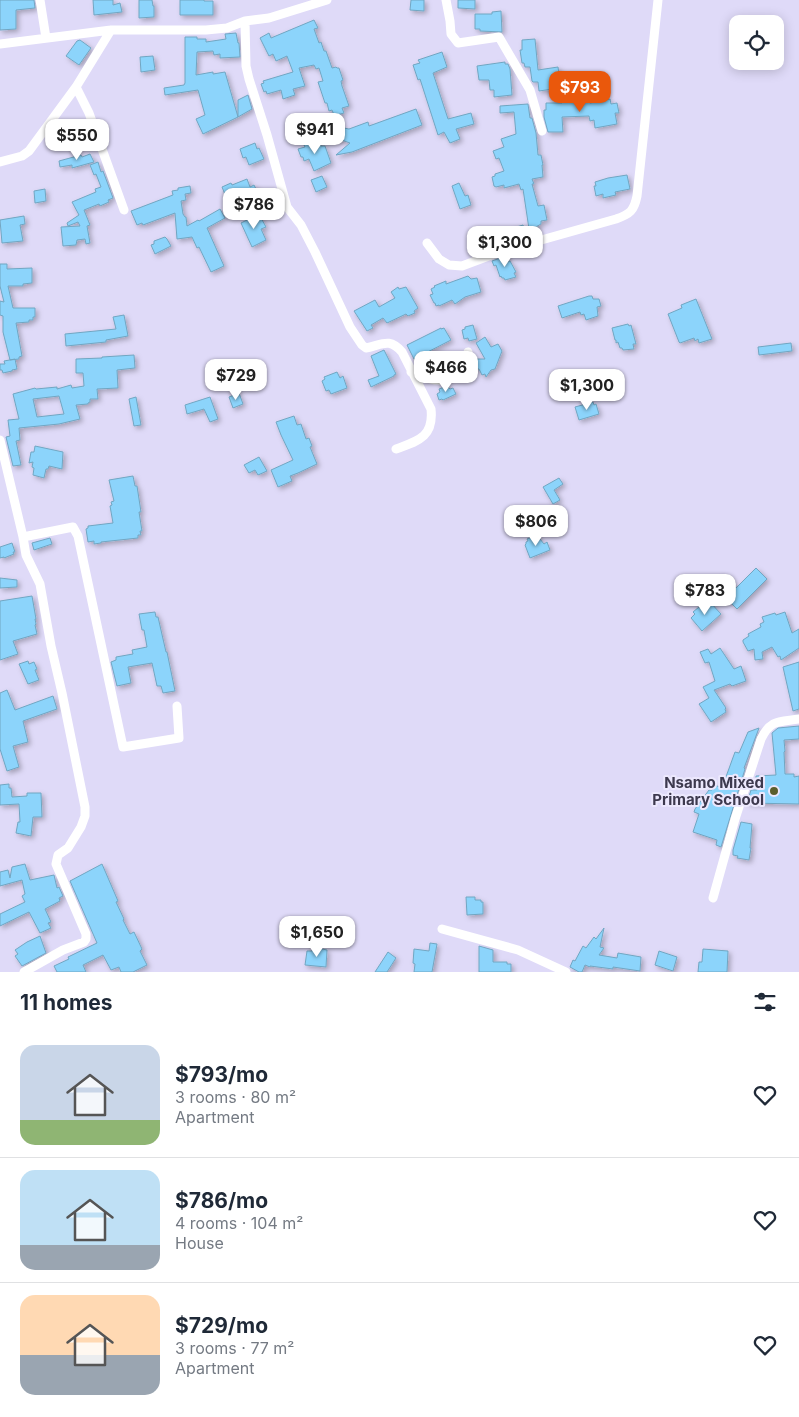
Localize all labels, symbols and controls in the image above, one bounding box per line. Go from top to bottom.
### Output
map controls [729,15,784,70]
button: locate [729,15,784,70]
pin: $793 [550,70,610,113]
text: $793 [560,77,600,97]
pin: $941 [285,112,345,155]
pin: $550 [47,119,107,161]
text: $941 [296,119,334,139]
text: $550 [56,125,98,145]
pin: $786 [224,188,284,230]
text: $786 [234,194,274,214]
pin: $1,300 [464,226,546,268]
text: $1,300 [478,232,532,252]
pin: $466 [416,350,476,393]
text: $466 [425,357,467,377]
pin: $729 [206,358,266,401]
text: $729 [216,365,256,385]
pin: $1,300 [546,368,628,411]
text: $1,300 [560,375,614,395]
pin: $806 [506,504,566,547]
text: $806 [515,511,557,531]
pin: $783 [675,574,735,616]
text: $783 [685,580,725,600]
place label: Nsamo Mixed Primary School [652,773,764,809]
marker: Nsamo Mixed Primary School [768,785,780,797]
pin: $1,650 [276,916,358,958]
text: $1,650 [290,922,344,942]
icon: filters [751,988,779,1016]
text: 11 homes [20,990,112,1015]
text: $793/mo [175,1062,268,1087]
icon: home [60,1065,120,1125]
icon: heart [751,1081,779,1109]
text: 3 rooms · 80 m² [175,1087,296,1107]
text: Apartment [175,1107,255,1127]
text: $786/mo [175,1188,268,1213]
icon: home [60,1190,120,1250]
icon: heart [751,1206,779,1234]
text: 4 rooms · 104 m² [175,1213,303,1233]
text: House [175,1233,224,1253]
text: $729/mo [175,1313,268,1338]
icon: home [60,1315,120,1375]
icon: heart [751,1331,779,1359]
text: 3 rooms · 77 m² [175,1338,294,1358]
text: Apartment [175,1358,255,1378]

